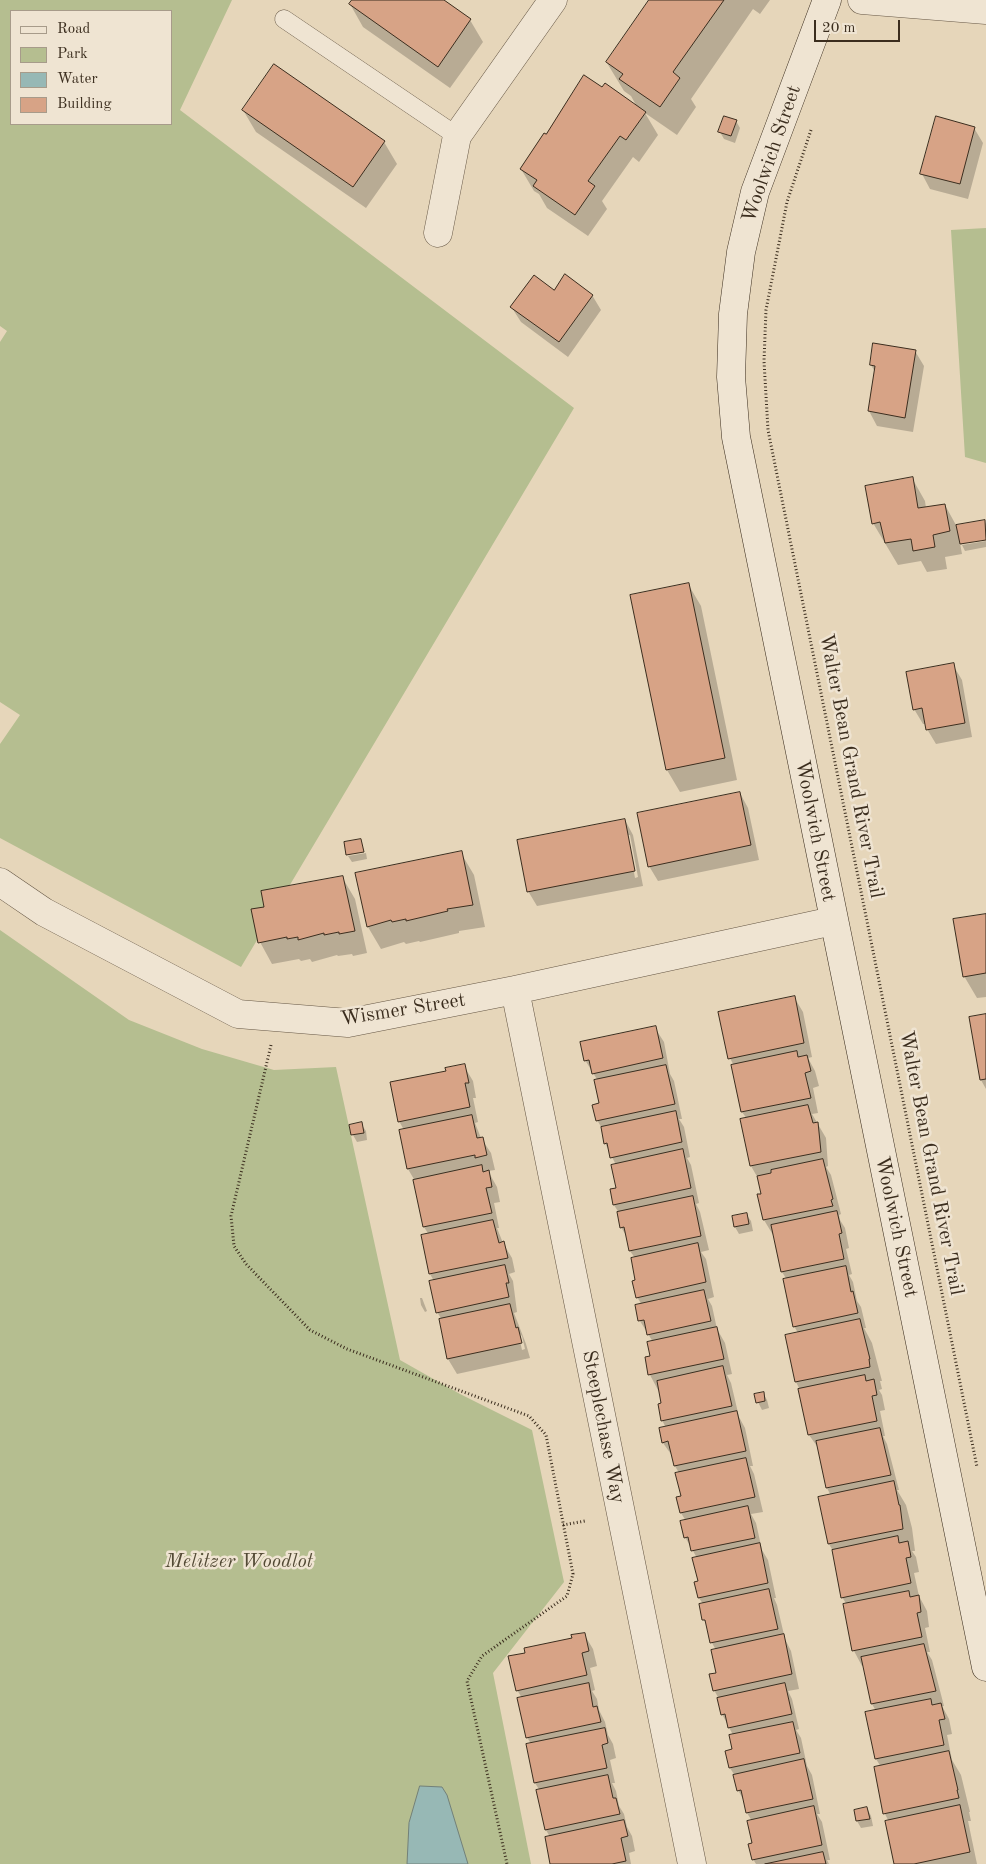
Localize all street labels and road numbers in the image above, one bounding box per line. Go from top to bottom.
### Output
street label: Woolwich Street [737,82,807,226]
street label: Walter Bean Grand River Trail [814,632,888,900]
street label: Woolwich Street [790,758,840,904]
street label: Wismer Street [339,988,467,1032]
street label: Walter Bean Grand River Trail [894,1029,968,1297]
street label: Woolwich Street [869,1154,923,1300]
street label: Steeplechase Way [576,1348,630,1506]

